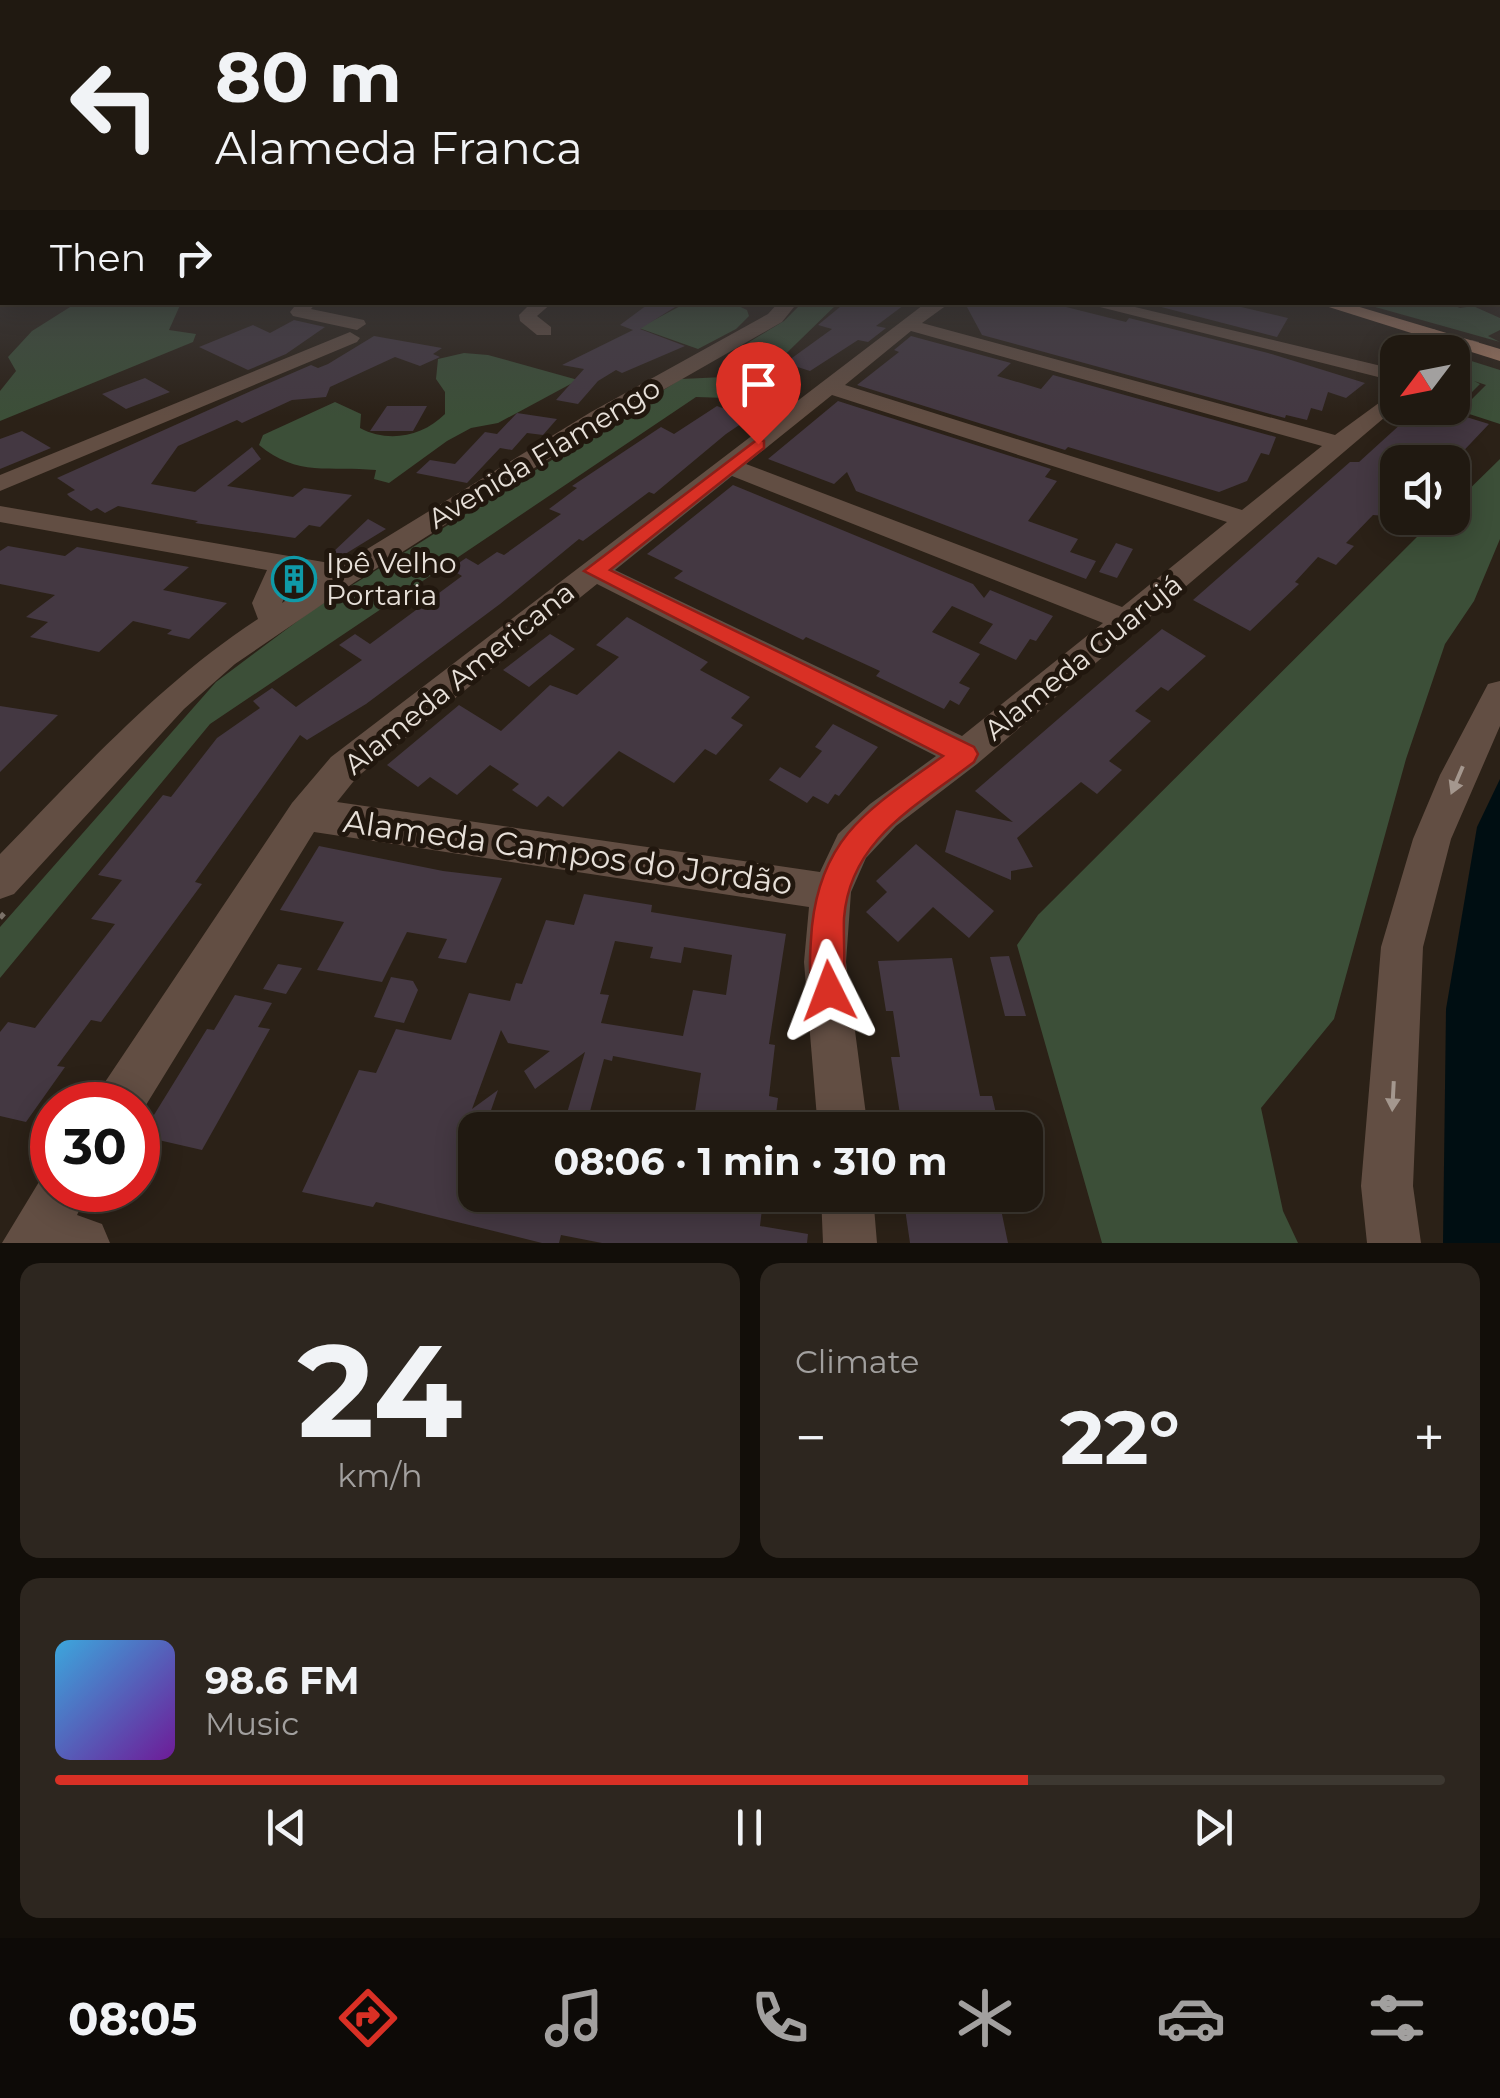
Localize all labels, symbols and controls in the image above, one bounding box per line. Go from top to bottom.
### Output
text: 80 m [215,34,402,120]
icon: left [50,40,180,170]
text: Alameda Franca [215,120,583,175]
icon: right [166,230,221,285]
text: Then [50,234,146,281]
north arrow [1380,335,1470,425]
map controls [1380,335,1470,535]
pin [716,342,801,445]
icon: arrive [731,357,786,412]
street label: Avenida Flamengo [422,370,666,536]
button: sound [1380,445,1470,535]
place label: Ipê Velho Portaria [326,546,457,612]
building icon: Ipê Velho Portaria [271,556,317,602]
street label: Alameda Guarujá [977,567,1189,747]
street label: Alameda Americana [337,575,581,781]
one-way arrow [1448,765,1464,795]
street label: Alameda Campos do Jordão [341,801,795,903]
position arrow [777,939,881,1043]
one-way arrow [1384,1080,1400,1112]
speed limit sign: 30 [30,1082,160,1212]
text: 08:06 · 1 min · 310 m [554,1138,947,1185]
text: 24 [298,1311,462,1470]
text: Climate [795,1342,919,1381]
text: 22° [1060,1391,1180,1483]
text: − [795,1404,827,1471]
text: + [1413,1404,1445,1471]
text: km/h [337,1456,423,1495]
text: 98.6 FM [205,1657,360,1704]
text: Music [205,1704,299,1743]
icon: previous [259,1800,314,1855]
icon: pause [722,1800,777,1855]
icon: next [1186,1800,1241,1855]
icon: directions [333,1983,403,2053]
icon: music [539,1983,609,2053]
icon: phone [745,1983,815,2053]
icon: climate [950,1983,1020,2053]
icon: car [1156,1983,1226,2053]
icon: filters [1362,1983,1432,2053]
text: 08:05 [68,1991,197,2046]

